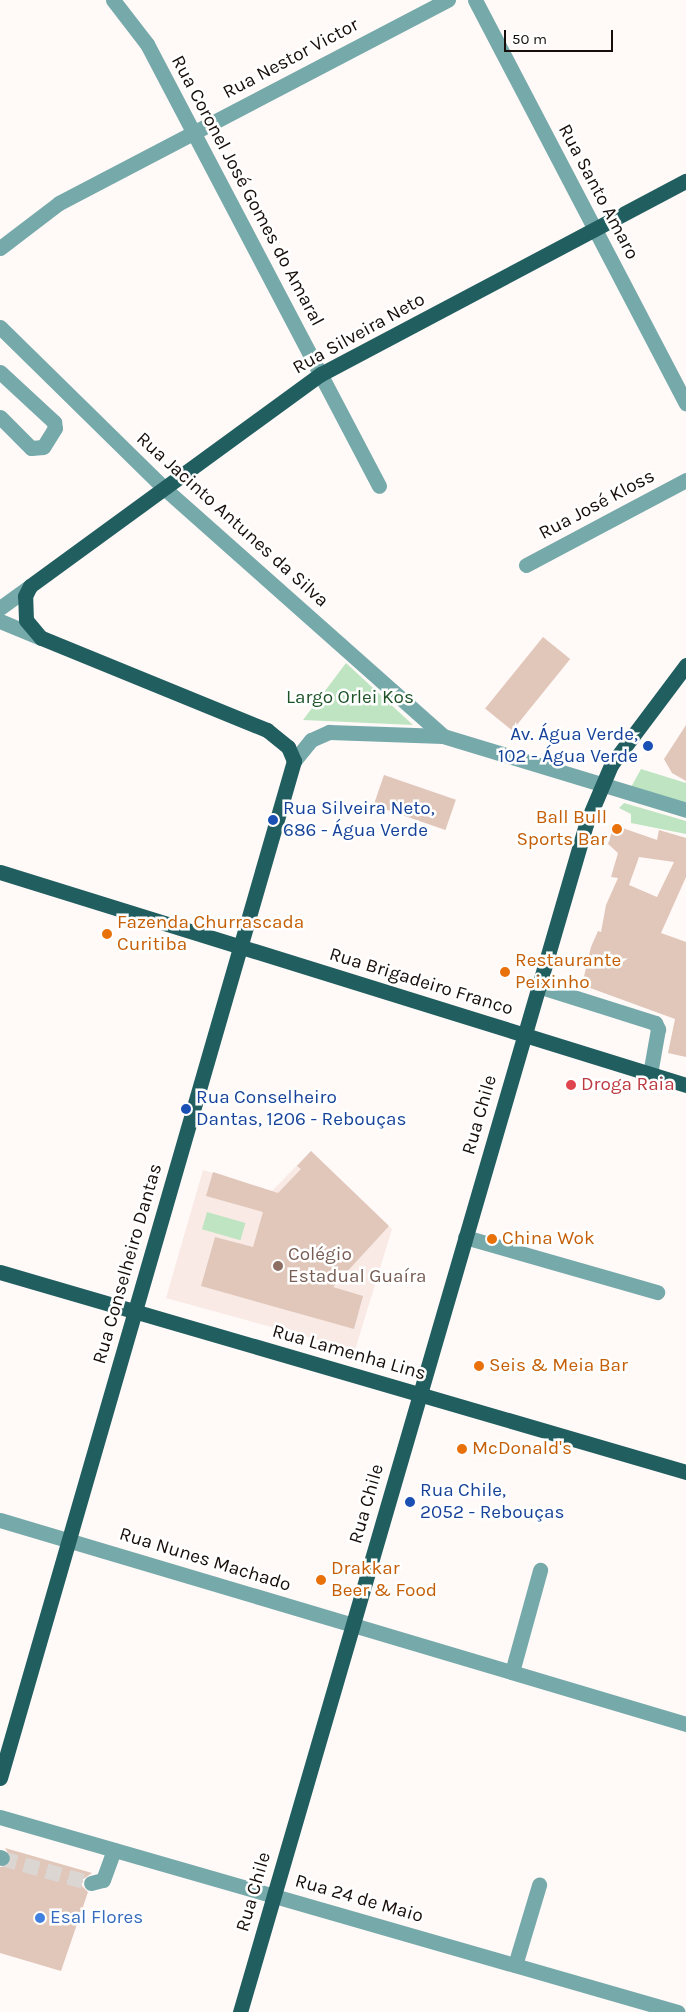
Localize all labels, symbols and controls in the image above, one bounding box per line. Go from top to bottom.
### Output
street label: Rua Nestor Victor [219,14,363,104]
scale bar [506,20,615,52]
text: 50 m [512,30,547,48]
street label: Rua Coronel José Gomes do Amaral [166,52,328,330]
street label: Rua Santo Amaro [553,120,643,264]
street label: Rua Silveira Neto [289,288,429,380]
street label: Rua Jacinto Antunes da Silva [131,428,333,612]
street label: Rua José Kloss [535,465,659,545]
park label: Largo Orlei Kos [286,687,414,709]
place label: Av. Água Verde, 102 - Água Verde [498,724,638,768]
marker: Av. Água Verde, 102 - Água Verde [642,740,654,752]
place label: Rua Silveira Neto, 686 - Água Verde [283,798,435,842]
place label: Ball Bull Sports Bar [516,807,607,851]
marker: Rua Silveira Neto, 686 - Água Verde [267,814,279,826]
marker: Ball Bull Sports Bar [611,823,623,835]
place label: Fazenda Churrascada Curitiba [117,912,304,956]
marker: Fazenda Churrascada Curitiba [101,928,113,940]
street label: Rua Brigadeiro Franco [326,943,516,1021]
place label: Restaurante Peixinho [515,950,621,994]
marker: Restaurante Peixinho [499,966,511,978]
street label: Rua Chile [458,1072,502,1158]
place label: Droga Raia [581,1074,675,1096]
marker: Droga Raia [565,1079,577,1091]
place label: Rua Conselheiro Dantas, 1206 - Rebouças [196,1087,406,1131]
marker: Rua Conselheiro Dantas, 1206 - Rebouças [180,1103,192,1115]
street label: Rua Conselheiro Dantas [88,1161,168,1367]
place label: China Wok [502,1228,595,1250]
marker: China Wok [486,1233,498,1245]
place label: Colégio Estadual Guaíra [288,1244,427,1288]
marker: Colégio Estadual Guaíra [272,1260,284,1272]
street label: Rua Lamenha Lins [269,1320,429,1386]
place label: Seis & Meia Bar [489,1355,628,1377]
marker: Seis & Meia Bar [473,1360,485,1372]
place label: McDonald's [472,1438,572,1460]
marker: McDonald's [456,1443,468,1455]
street label: Rua Chile [345,1461,389,1547]
place label: Rua Chile, 2052 - Rebouças [420,1480,564,1524]
marker: Rua Chile, 2052 - Rebouças [404,1496,416,1508]
street label: Rua Nunes Machado [116,1523,294,1597]
place label: Drakkar Beer & Food [331,1558,437,1602]
marker: Drakkar Beer & Food [315,1574,327,1586]
street label: Rua Chile [232,1849,276,1935]
street label: Rua 24 de Maio [292,1870,426,1928]
place label: Esal Flores [50,1907,143,1929]
marker: Esal Flores [34,1912,46,1924]

